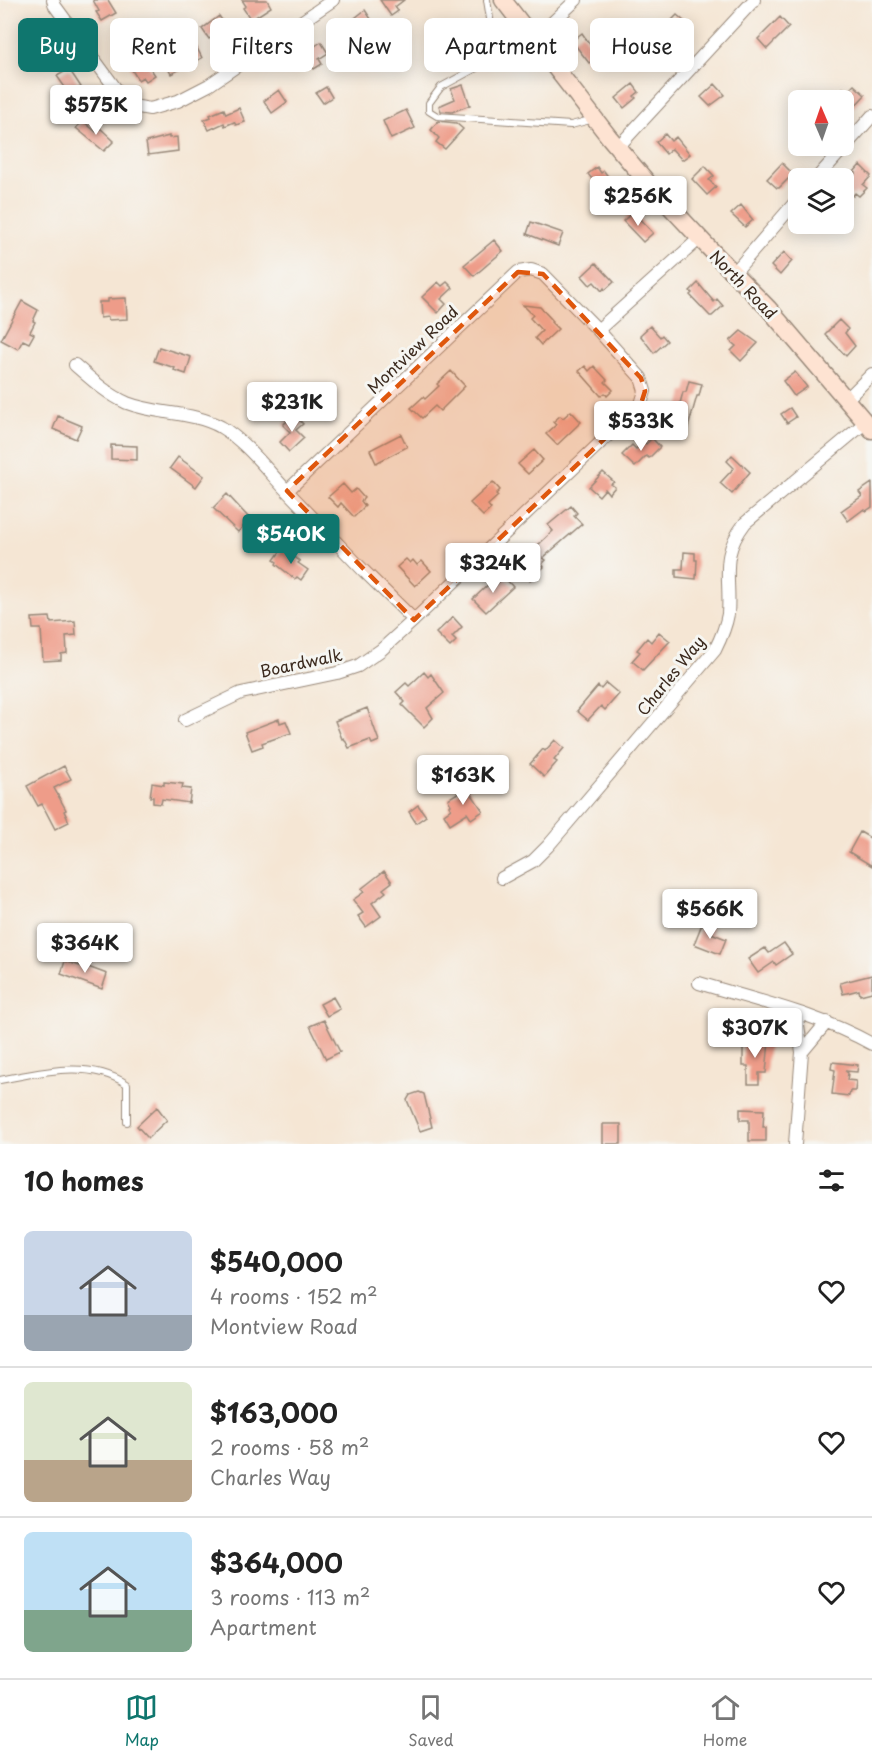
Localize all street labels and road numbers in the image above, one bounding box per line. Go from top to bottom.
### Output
street label: North Road [705,244,783,324]
street label: Montview Road [361,299,463,399]
street label: Charles Way [630,630,710,720]
street label: Boardwalk [258,642,345,682]

